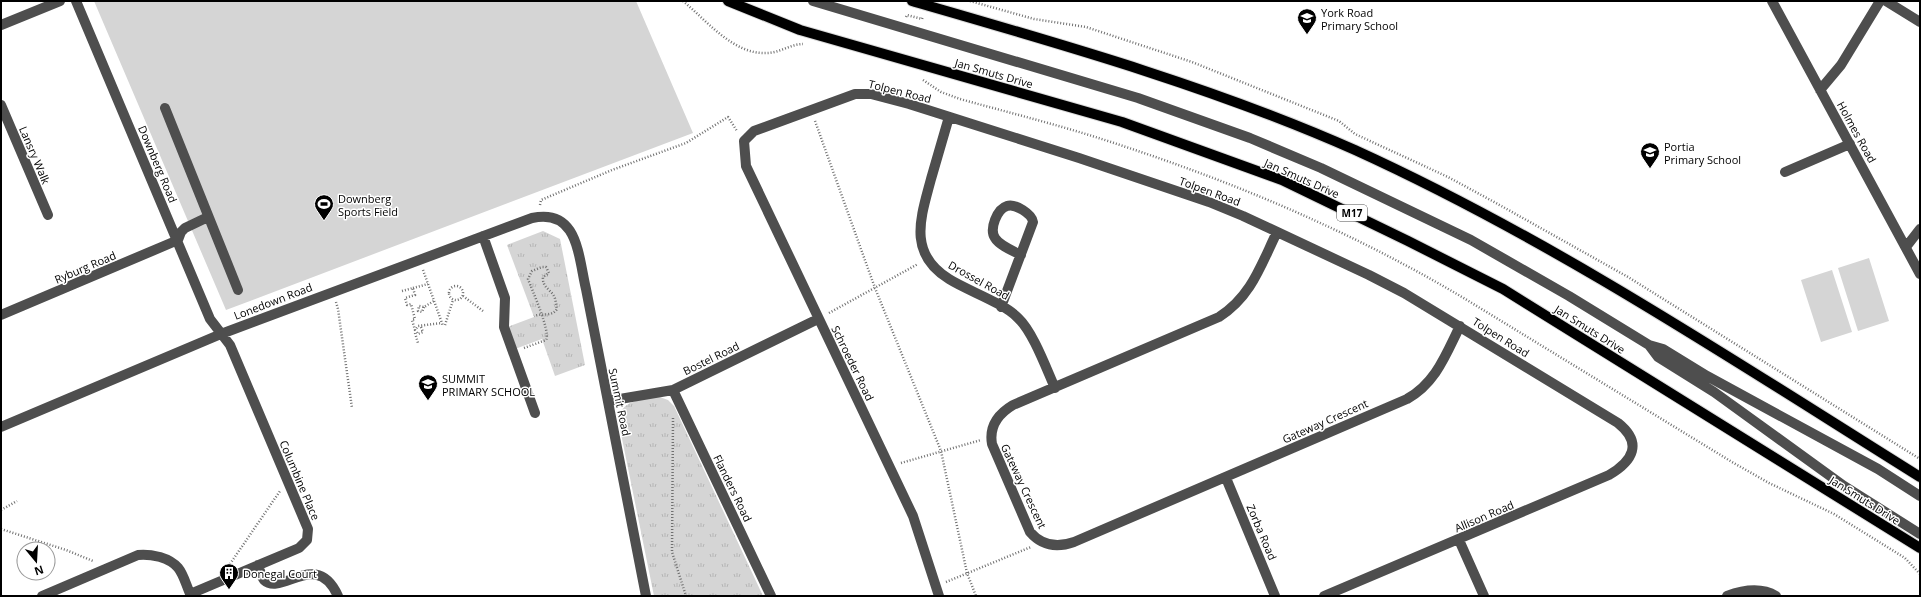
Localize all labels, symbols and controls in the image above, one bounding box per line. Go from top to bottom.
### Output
place label: York Road Primary School [1321,5,1398,33]
school or university icon: York Road Primary School [1296,7,1318,35]
street label: Jan Smuts Drive [952,54,1035,91]
street label: Tolpen Road [867,76,933,106]
street label: Holmes Road [1834,99,1880,165]
street label: Downberg Road [135,123,181,205]
street label: Lansry Walk [16,124,54,186]
place label: Portia Primary School [1664,139,1741,167]
school or university icon: Portia Primary School [1639,141,1661,169]
street label: Jan Smuts Drive [1261,154,1342,201]
street label: Tolpen Road [1177,173,1243,209]
place label: Downberg Sports Field [338,191,398,219]
sports icon: Downberg Sports Field [313,193,335,221]
road number: M17 [1337,205,1367,221]
street label: Ryburg Road [52,247,118,287]
street label: Drossel Road [946,257,1012,303]
street label: Lonedown Road [232,279,314,323]
street label: Jan Smuts Drive [1551,301,1628,357]
street label: Tolpen Road [1470,314,1532,360]
street label: Schroeder Road [828,323,878,403]
street label: Bostel Road [680,338,742,378]
street label: Summit Road [605,367,635,437]
place label: SUMMIT PRIMARY SCHOOL [442,371,535,399]
school or university icon: SUMMIT PRIMARY SCHOOL [417,373,439,401]
street label: Gateway Crescent [1280,395,1370,447]
street label: Columbine Place [276,438,324,522]
street label: Gateway Crescent [998,441,1050,531]
street label: Flanders Road [710,452,756,524]
street label: Jan Smuts Drive [1826,472,1903,528]
street label: Allison Road [1452,497,1516,535]
street label: Zorba Road [1243,502,1281,562]
north arrow [16,541,56,581]
text: N [33,562,46,580]
building icon: Donegal Court [218,562,240,590]
place label: Donegal Court [243,566,317,581]

